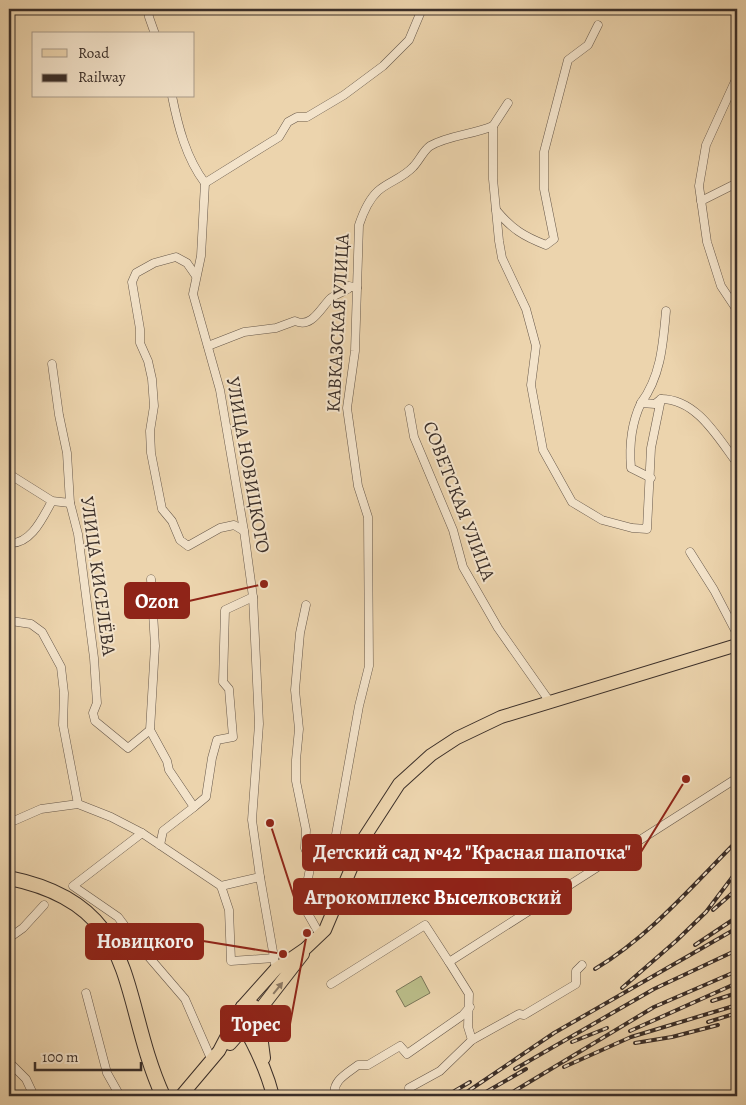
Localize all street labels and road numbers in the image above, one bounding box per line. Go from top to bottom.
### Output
street label: КАВКАЗСКАЯ УЛИЦА [320,232,356,413]
street label: УЛИЦА НОВИЦКОГО [220,375,276,555]
street label: СОВЕТСКАЯ УЛИЦА [417,417,502,586]
street label: УЛИЦА КИСЕЛЁВА [74,495,122,658]

